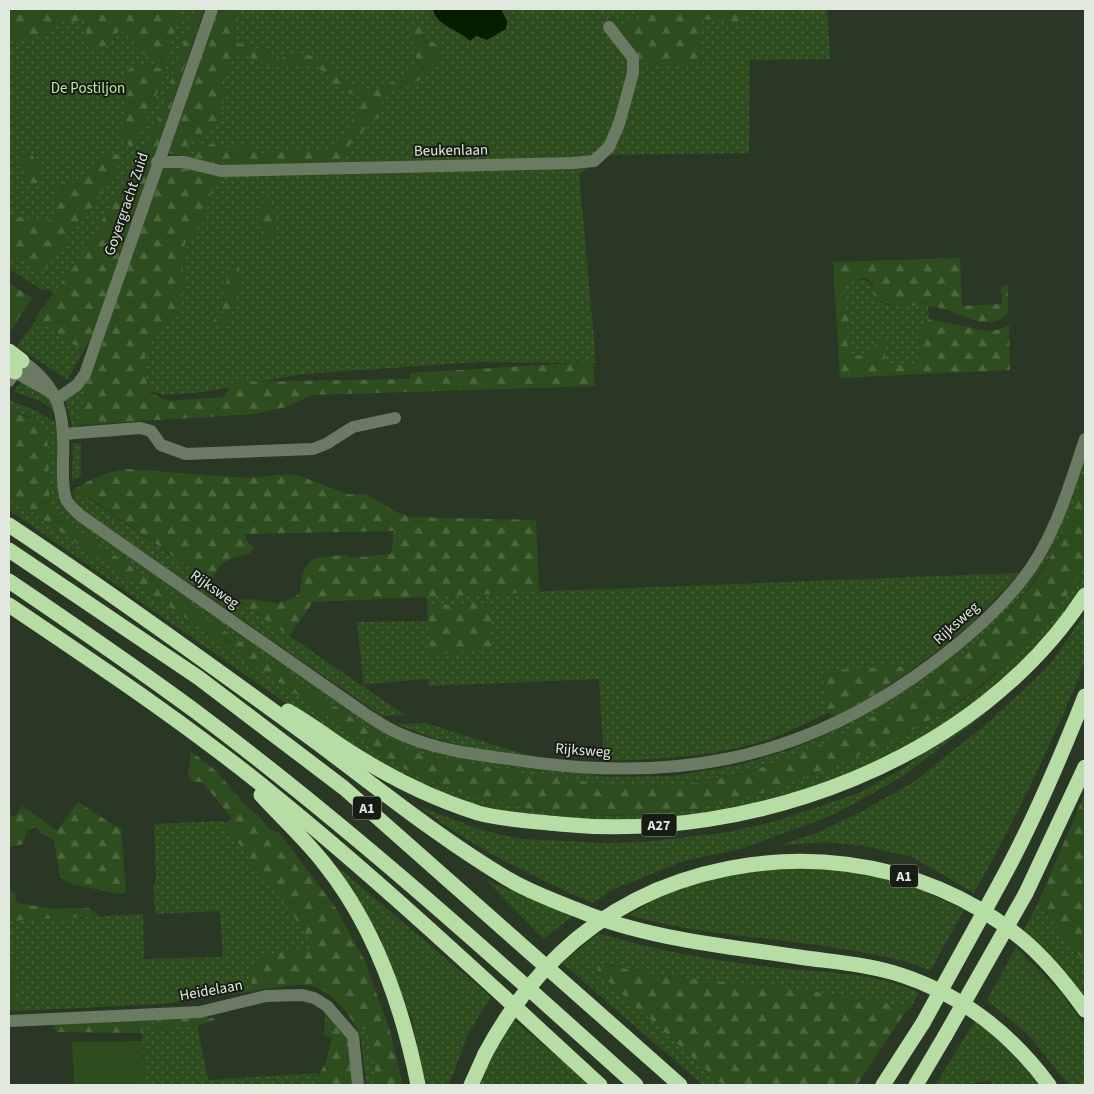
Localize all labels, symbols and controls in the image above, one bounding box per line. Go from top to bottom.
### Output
park label: De Postiljon [51,78,125,99]
street label: Beukenlaan [414,139,488,162]
street label: Goyergracht Zuid [99,150,154,259]
street label: Rijksweg [186,565,244,614]
street label: Rijksweg [929,597,984,650]
street label: Rijksweg [555,738,612,763]
road number: A1 [353,796,381,820]
road number: A27 [642,814,676,836]
road number: A1 [890,864,918,888]
street label: Heidelaan [178,975,244,1006]

